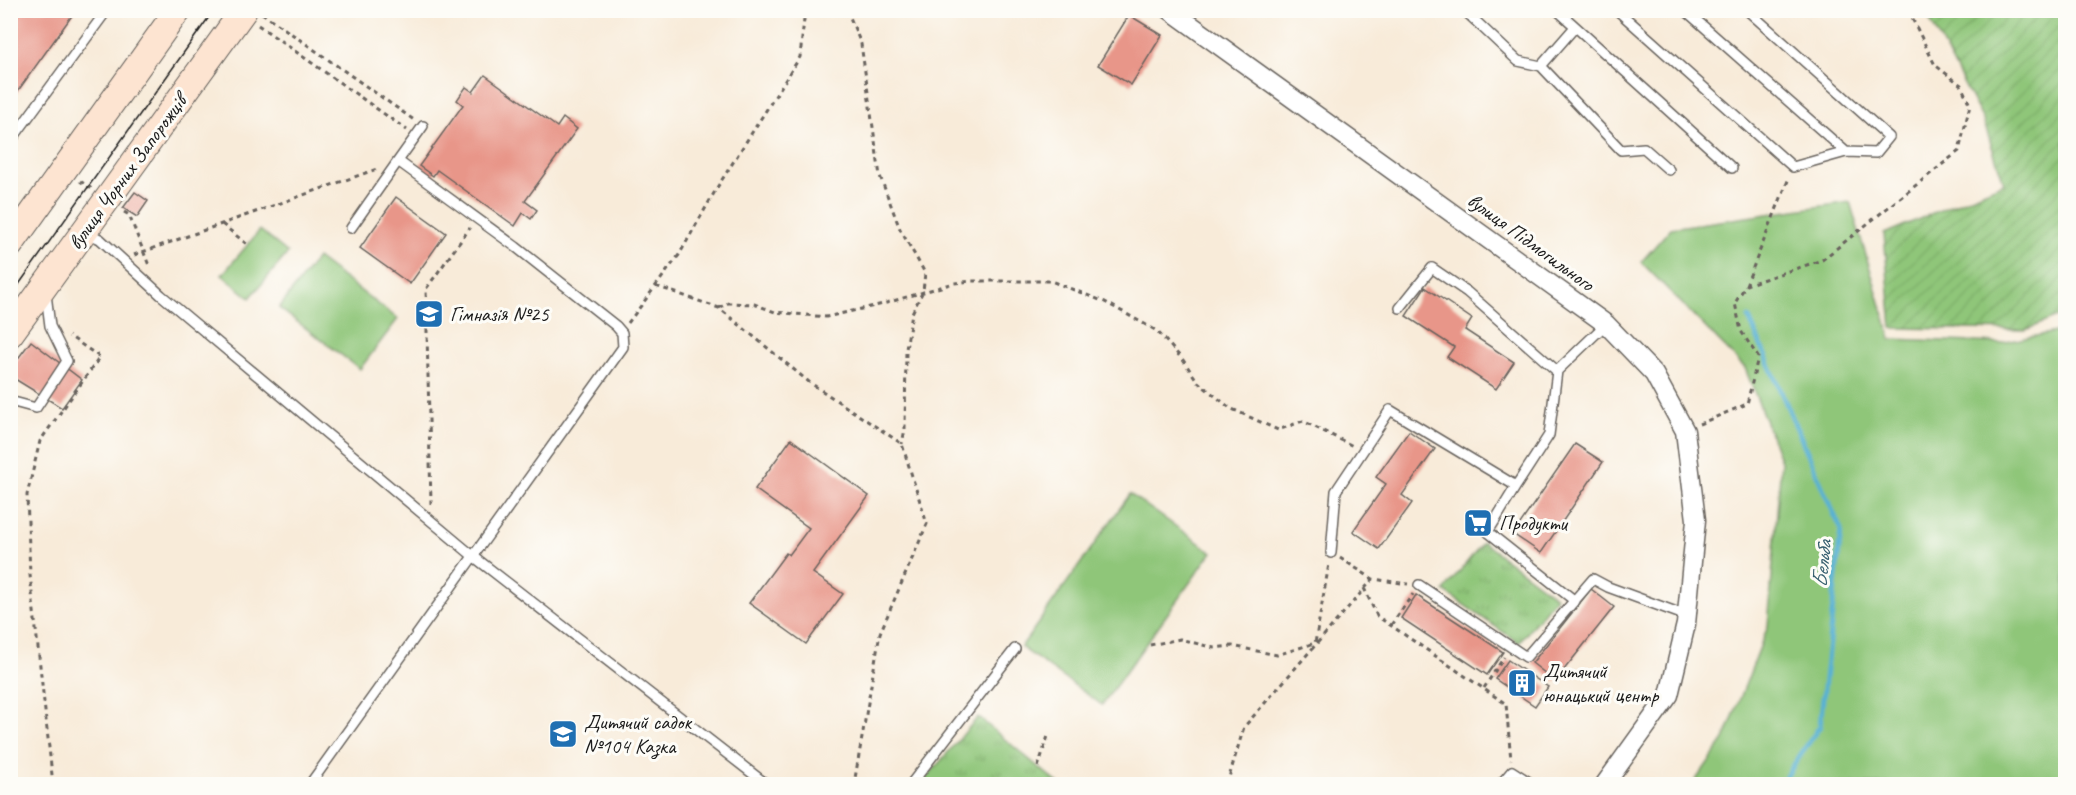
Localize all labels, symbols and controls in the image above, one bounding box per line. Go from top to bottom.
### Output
street label: вулиця Чорних Запорожців [62,86,195,255]
street label: вулиця Підмогильного [1462,187,1601,298]
school or university icon: Гімназія №25 [413,298,445,330]
place label: Гімназія №25 [450,301,550,327]
supermarket icon: Продукти [1462,507,1494,539]
place label: Продукти [1499,510,1569,536]
water label: Бельба [1806,537,1839,589]
place label: Дитячий юнацький центр [1543,658,1659,708]
building icon: Дитячий юнацький центр [1506,667,1538,699]
place label: Дитячий садок №104 Казка [584,709,692,760]
school or university icon: Дитячий садок №104 Казка [547,718,579,750]

